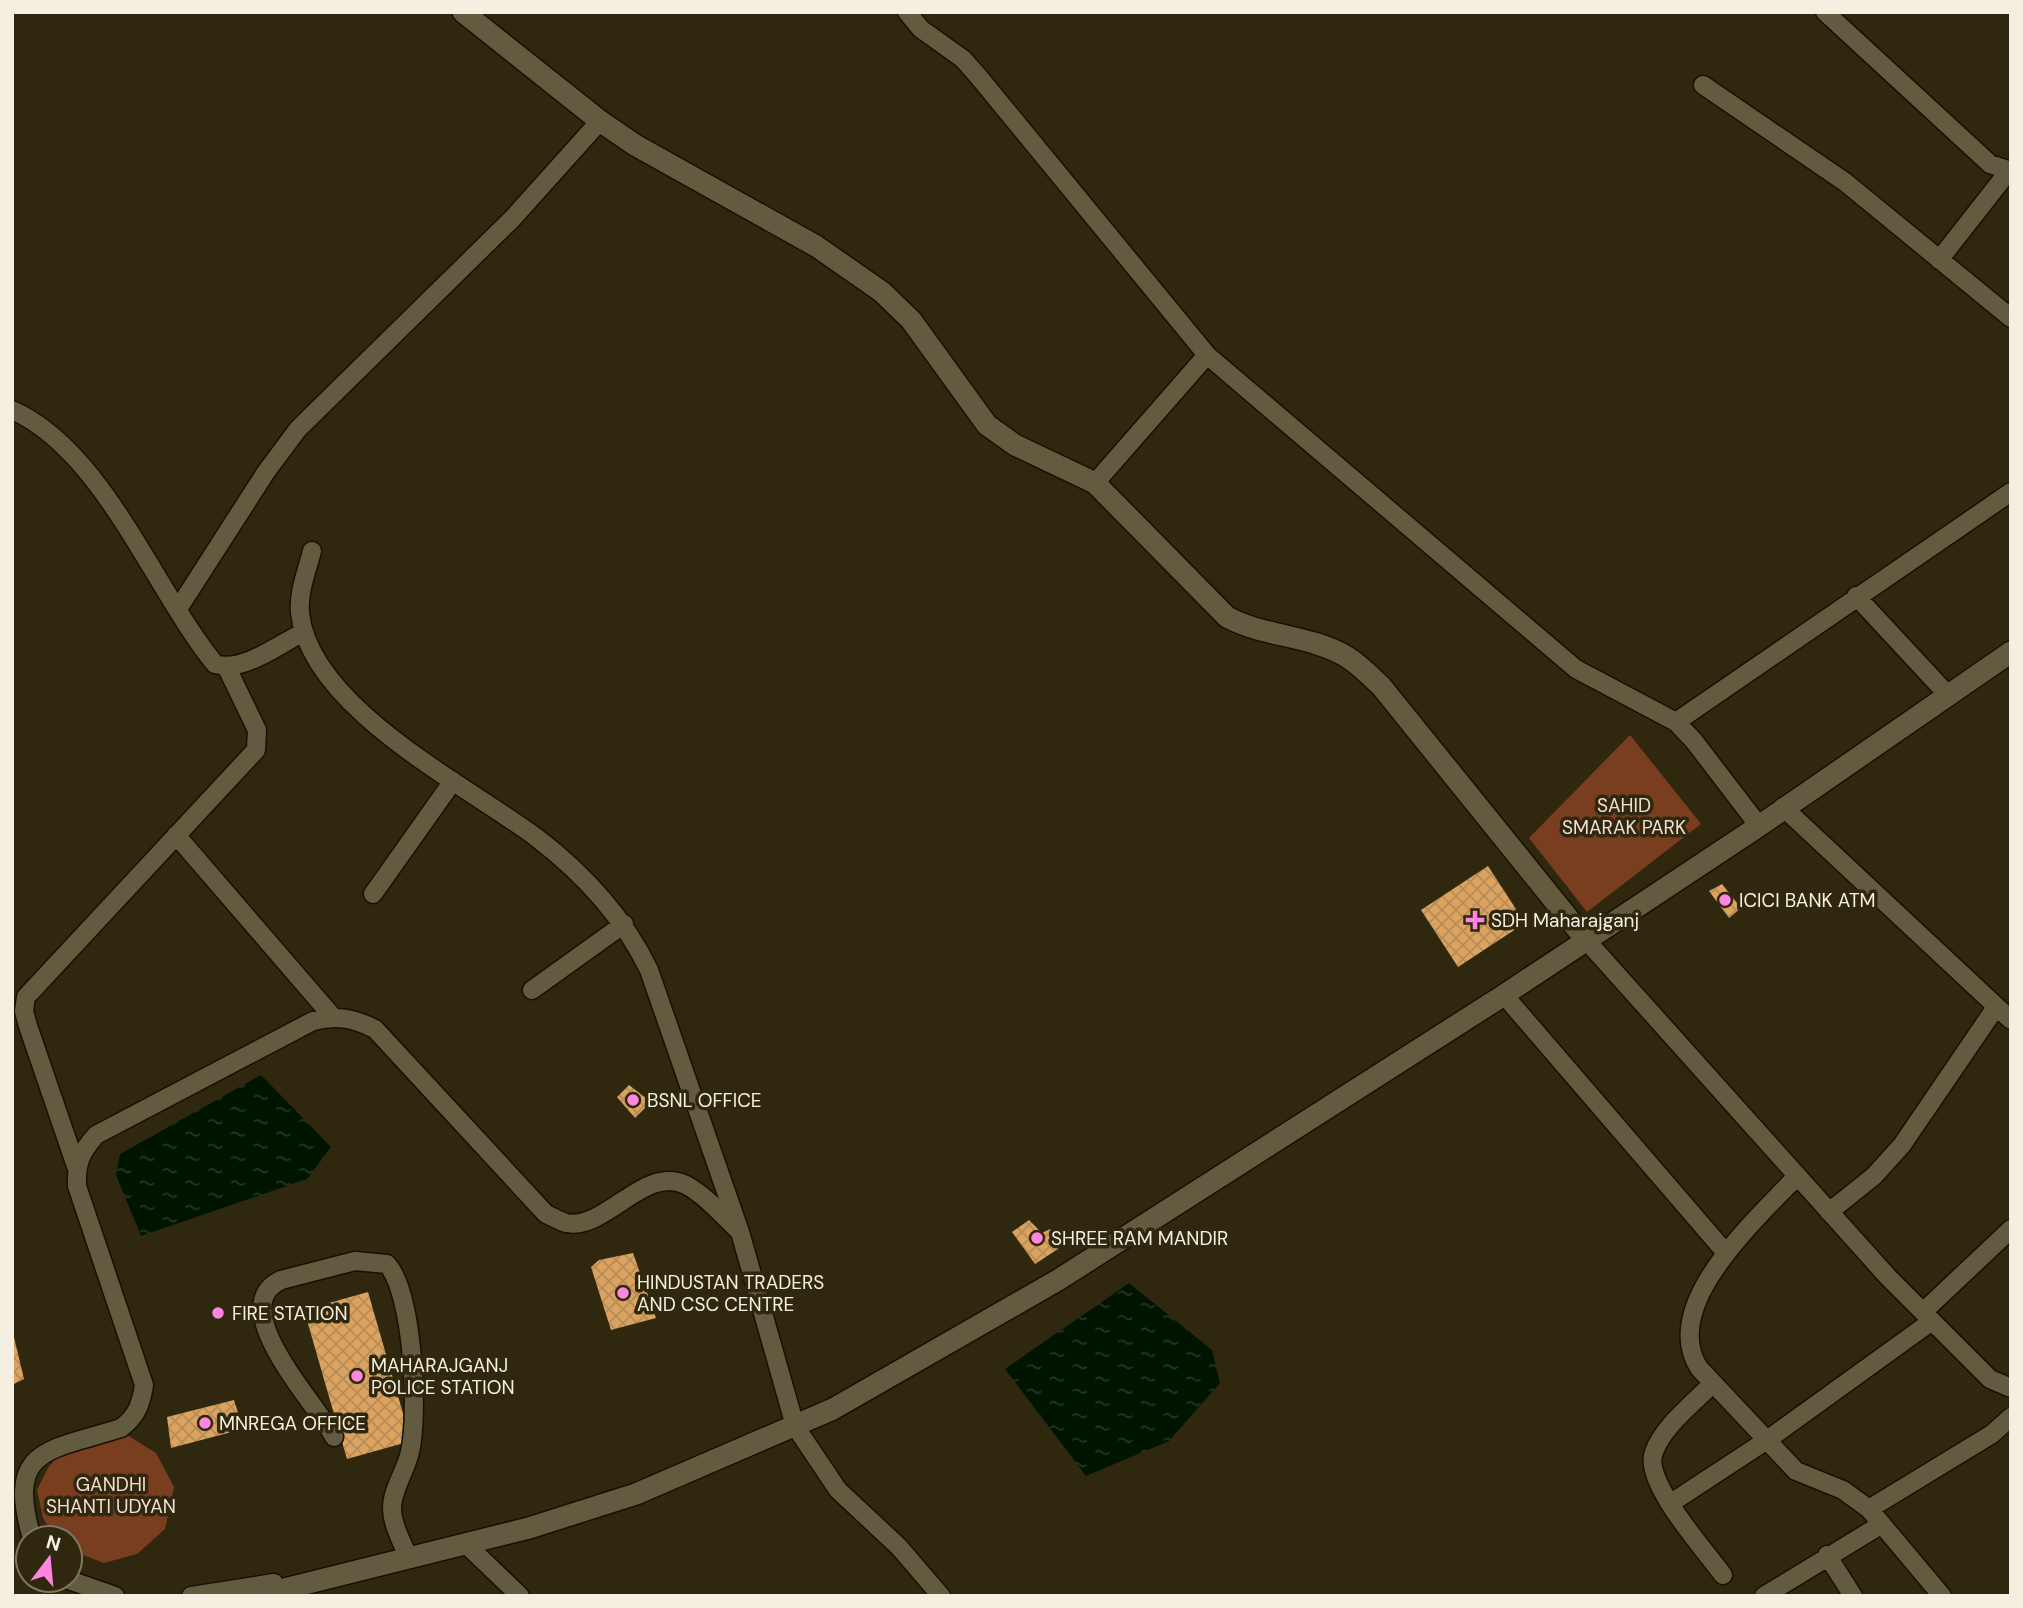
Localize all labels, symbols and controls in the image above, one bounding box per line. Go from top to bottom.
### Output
park label: SAHID SMARAK PARK [1562,793,1686,840]
place label: ICICI BANK ATM [1739,888,1876,913]
marker: ICICI BANK ATM [1717,892,1733,908]
place label: SDH Maharajganj [1491,908,1639,933]
marker: SDH Maharajganj [1465,910,1485,930]
place label: BSNL OFFICE [647,1088,762,1113]
marker: BSNL OFFICE [625,1092,641,1108]
place label: SHREE RAM MANDIR [1051,1226,1228,1251]
marker: SHREE RAM MANDIR [1029,1230,1045,1246]
place label: HINDUSTAN TRADERS AND CSC CENTRE [637,1270,824,1317]
marker: HINDUSTAN TRADERS AND CSC CENTRE [615,1285,631,1301]
place label: FIRE STATION [232,1301,348,1326]
marker: FIRE STATION [210,1305,226,1321]
place label: MAHARAJGANJ POLICE STATION [371,1353,515,1400]
marker: MAHARAJGANJ POLICE STATION [349,1368,365,1384]
place label: MNREGA OFFICE [219,1411,366,1436]
marker: MNREGA OFFICE [197,1415,213,1431]
park label: GANDHI SHANTI UDYAN [46,1472,176,1519]
north arrow [14,1524,84,1594]
text: N [43,1529,64,1557]

